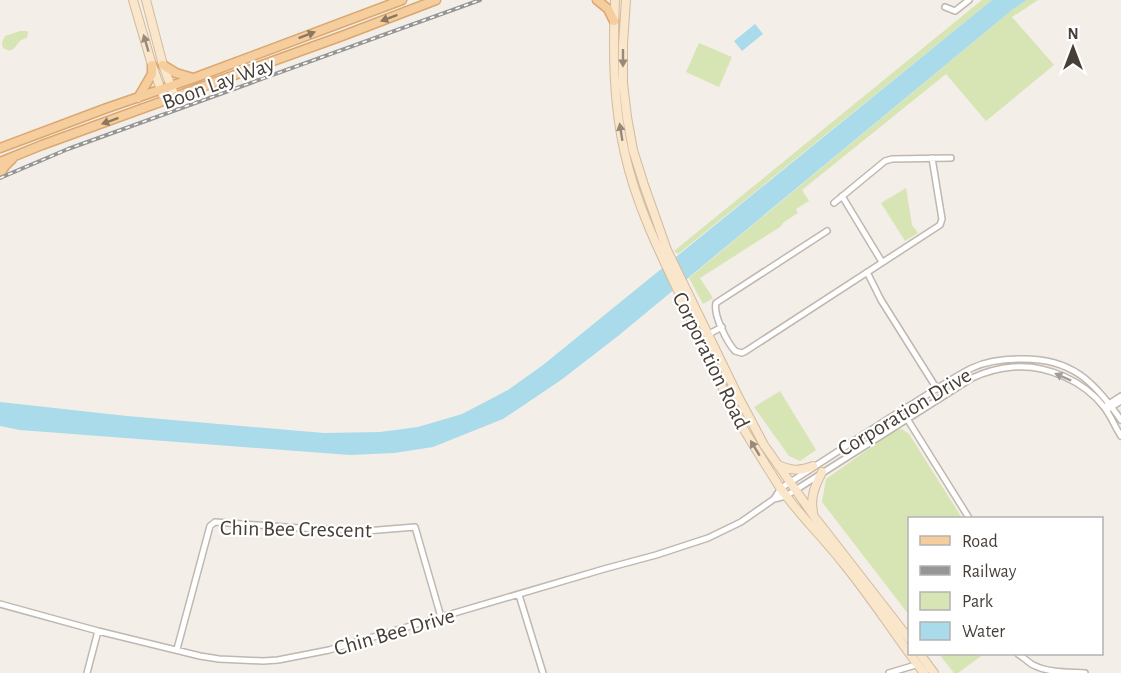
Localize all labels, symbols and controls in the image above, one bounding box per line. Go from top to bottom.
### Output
one-way arrow [380,14,398,23]
north arrow [1043,18,1103,78]
text: N [1067,26,1079,42]
one-way arrow [299,30,317,40]
one-way arrow [141,34,150,52]
one-way arrow [618,49,628,68]
street label: Boon Lay Way [159,52,278,113]
one-way arrow [101,116,119,126]
one-way arrow [616,122,625,141]
street label: Corporation Road [669,289,754,432]
street label: Corporation Drive [834,363,975,460]
one-way arrow [1053,372,1071,382]
one-way arrow [750,440,761,456]
street label: Chin Bee Crescent [220,517,372,541]
legend [908,517,1103,655]
text: Road [962,533,998,551]
text: Railway [962,563,1017,581]
text: Park [962,593,994,611]
street label: Chin Bee Drive [331,604,457,660]
text: Water [962,623,1005,641]

